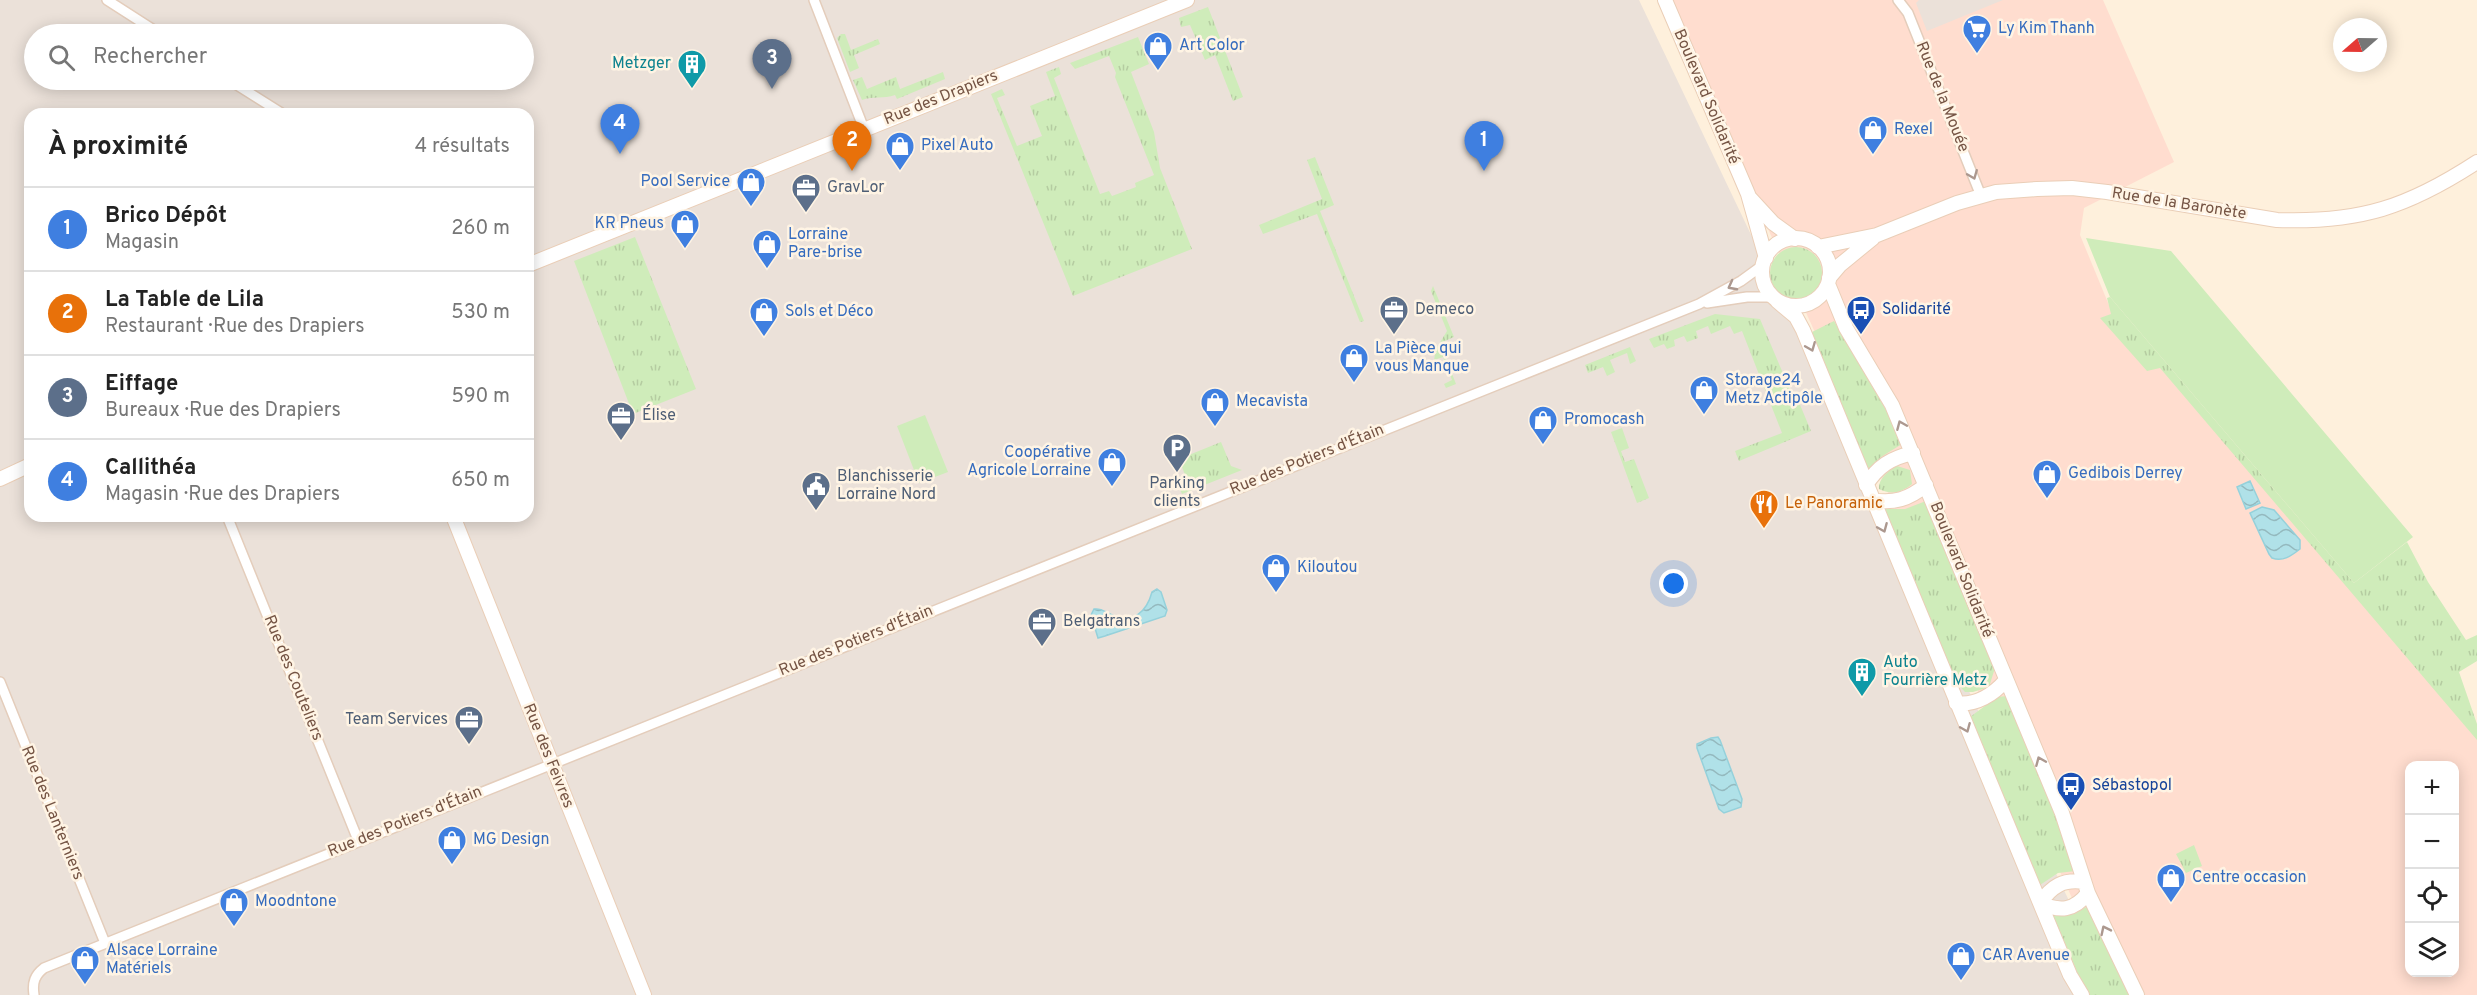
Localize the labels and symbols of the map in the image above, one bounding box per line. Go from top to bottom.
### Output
supermarket icon: Ly Kim Thanh [1961,13,1993,55]
north arrow [2333,18,2387,72]
place label: Ly Kim Thanh [1998,19,2095,39]
street label: Boulevard Solidarité [1668,26,1744,168]
shop icon: Art Color [1142,30,1174,72]
place label: Art Color [1179,36,1245,56]
street label: Rue de la Mouée [1911,39,1973,155]
pin: 3 [752,40,792,89]
building icon: Metzger [676,48,708,90]
place label: Metzger [612,54,671,74]
street label: Rue des Drapiers [881,66,1001,130]
pin: 4 [600,104,640,154]
shop icon: Rexel [1857,114,1889,156]
place label: Rexel [1894,120,1933,140]
pin: 2 [832,122,872,171]
pin: 1 [1464,122,1504,171]
shop icon: Pixel Auto [884,130,916,172]
place label: Pixel Auto [921,136,994,156]
shop icon: Pool Service [735,166,767,208]
one-way arrow [1966,168,1978,179]
place label: Pool Service [640,172,730,192]
office icon: GravLor [790,172,822,214]
place label: GravLor [827,178,885,198]
street label: Rue de la Baronète [2110,184,2248,224]
shop icon: KR Pneus [669,208,701,250]
place label: KR Pneus [595,214,664,234]
place label: Lorraine Pare-brise [788,225,862,263]
shop icon: Lorraine Pare-brise [751,228,783,270]
one-way arrow [1728,279,1739,290]
office icon: Demeco [1378,294,1410,336]
bus stop icon: Solidarité [1845,294,1877,336]
shop icon: Sols et Déco [748,296,780,338]
place label: Demeco [1415,300,1474,320]
place label: Solidarité [1882,300,1951,320]
place label: Sols et Déco [785,302,873,322]
place label: La Pièce qui vous Manque [1375,339,1469,377]
one-way arrow [1804,341,1816,352]
shop icon: La Pièce qui vous Manque [1338,342,1370,384]
place label: Storage24 Metz Actipôle [1725,371,1823,409]
shop icon: Storage24 Metz Actipôle [1688,374,1720,416]
shop icon: Mecavista [1199,386,1231,428]
place label: Mecavista [1236,392,1308,412]
office icon: Élise [605,400,637,442]
place label: Élise [642,404,676,426]
shop icon: Promocash [1527,404,1559,446]
place label: Promocash [1564,410,1645,430]
street label: Rue des Potiers d'Étain [1226,418,1387,500]
one-way arrow [1896,421,1908,432]
parking icon: Parking clients [1161,432,1193,474]
place label: Coopérative Agricole Lorraine [967,443,1091,481]
shop icon: Coopérative Agricole Lorraine [1096,446,1128,488]
shop icon: Gedibois Derrey [2031,458,2063,500]
place label: Gedibois Derrey [2068,464,2183,484]
place label: Blanchisserie Lorraine Nord [837,467,936,505]
public building icon: Blanchisserie Lorraine Nord [800,470,832,512]
place label: Parking clients [1149,474,1205,512]
restaurant icon: Le Panoramic [1748,488,1780,530]
place label: Le Panoramic [1785,494,1883,514]
street label: Boulevard Solidarité [1925,499,1997,641]
one-way arrow [1876,522,1888,533]
shop icon: Kiloutou [1260,552,1292,594]
place label: Kiloutou [1297,558,1358,578]
your location [1659,569,1688,598]
street label: Rue des Potiers d'Étain [775,599,936,681]
office icon: Belgatrans [1026,606,1058,648]
street label: Rue des Couteliers [259,612,327,744]
place label: Belgatrans [1063,612,1140,632]
place label: Auto Fourrière Metz [1883,653,1987,691]
building icon: Auto Fourrière Metz [1846,656,1878,698]
street label: Rue des Feivres [518,701,578,811]
office icon: Team Services [453,704,485,746]
place label: Team Services [345,710,448,730]
one-way arrow [1959,721,1971,732]
street label: Rue des Lanterniers [16,743,88,883]
one-way arrow [2036,756,2048,767]
bus stop icon: Sébastopol [2055,770,2087,812]
place label: Sébastopol [2092,776,2172,796]
street label: Rue des Potiers d'Étain [324,780,485,862]
shop icon: MG Design [436,824,468,866]
place label: MG Design [473,830,550,850]
shop icon: Centre occasion [2155,862,2187,904]
place label: Centre occasion [2192,868,2307,888]
shop icon: Moodntone [218,886,250,928]
place label: Moodntone [255,892,337,912]
one-way arrow [2101,926,2113,937]
shop icon: CAR Avenue [1945,940,1977,982]
place label: Alsace Lorraine Matériels [106,941,218,979]
shop icon: Alsace Lorraine Matériels [69,944,101,986]
place label: CAR Avenue [1982,946,2070,966]

